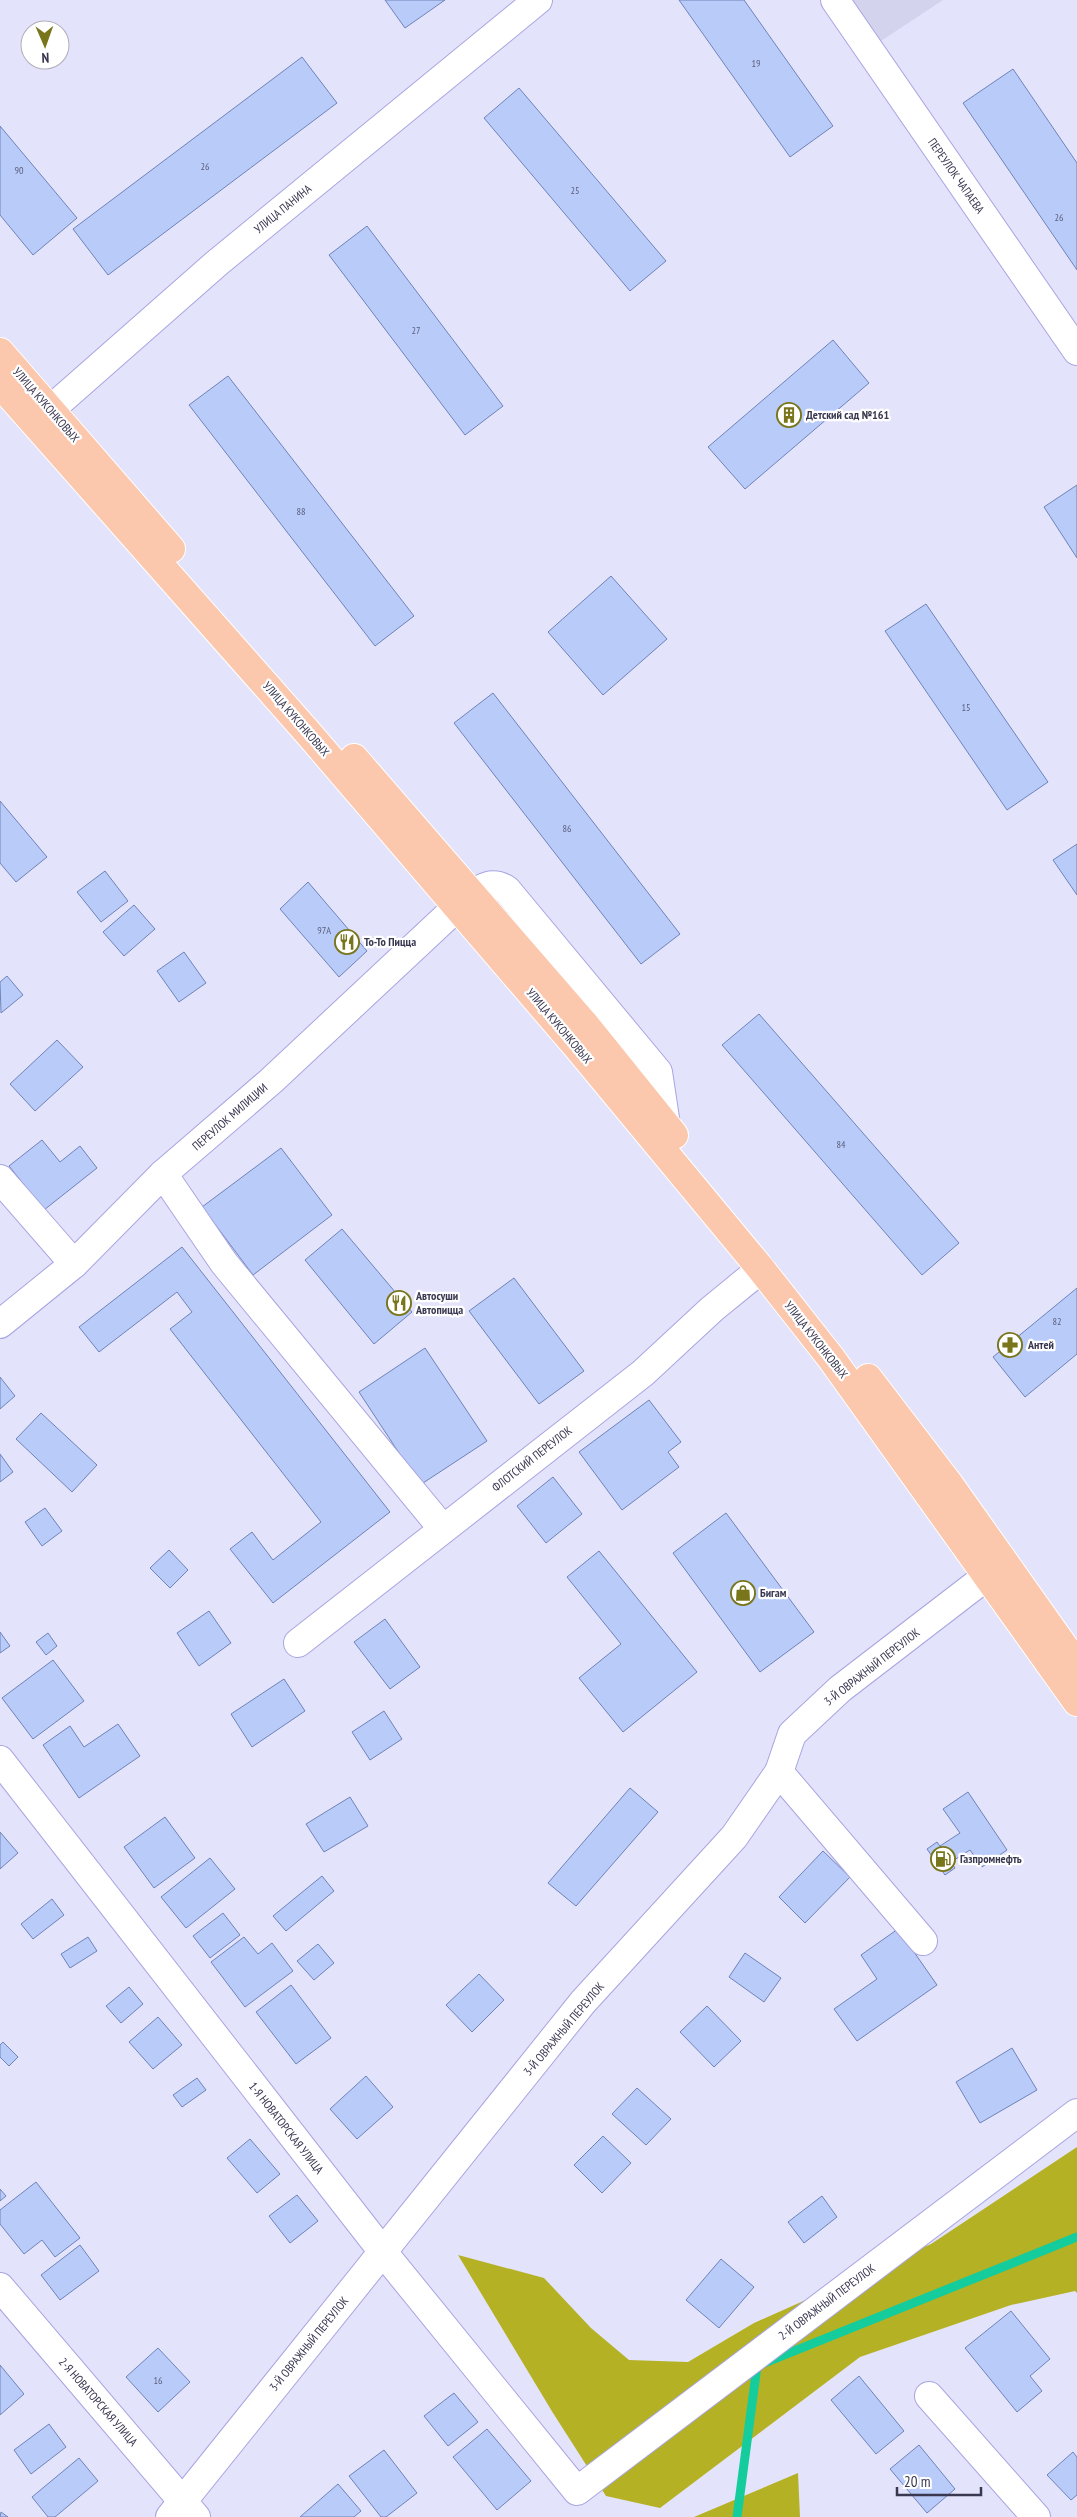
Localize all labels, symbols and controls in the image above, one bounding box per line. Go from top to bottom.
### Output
north arrow [20,20,70,70]
text: N [41,49,50,67]
house number: 19 [752,57,761,70]
street label: ПЕРЕУЛОК ЧАПАЕВА [925,135,988,216]
house number: 26 [201,160,210,173]
house number: 90 [15,164,24,177]
street label: УЛИЦА ПАНИНА [251,181,315,236]
house number: 25 [571,184,580,197]
house number: 26 [1055,211,1064,224]
house number: 27 [412,324,421,337]
street label: УЛИЦА КУКОНКОВЫХ [10,364,83,445]
building icon: Детский сад №161 [776,402,802,428]
place label: Детский сад №161 [806,407,889,422]
house number: 88 [297,505,306,518]
street label: УЛИЦА КУКОНКОВЫХ [260,678,333,759]
house number: 15 [962,701,971,714]
house number: 86 [563,822,572,835]
house number: 97А [317,924,331,937]
restaurant icon: То-То Пицца [334,929,360,955]
place label: То-То Пицца [364,934,416,949]
street label: УЛИЦА КУКОНКОВЫХ [524,985,595,1066]
street label: ПЕРЕУЛОК МИЛИЦИИ [189,1080,270,1153]
house number: 84 [837,1138,846,1151]
place label: Автосуши Автопицца [415,1288,463,1317]
restaurant icon: Автосуши Автопицца [386,1290,412,1316]
street label: УЛИЦА КУКОНКОВЫХ [782,1298,851,1381]
house number: 82 [1053,1315,1062,1328]
pharmacy icon: Антей [997,1332,1023,1358]
place label: Антей [1027,1337,1054,1352]
street label: ФЛОТСКИЙ ПЕРЕУЛОК [489,1423,575,1495]
shop icon: Бигам [730,1580,756,1606]
place label: Бигам [760,1585,787,1600]
street label: 3-Й ОВРАЖНЫЙ ПЕРЕУЛОК [821,1625,923,1709]
fuel station icon: Газпромнефть [930,1846,956,1872]
place label: Газпромнефть [960,1851,1022,1866]
street label: 3-Й ОВРАЖНЫЙ ПЕРЕУЛОК [520,1979,607,2078]
street label: 1-Я НОВАТОРСКАЯ УЛИЦА [246,2079,327,2177]
street label: 2-Й ОВРАЖНЫЙ ПЕРЕУЛОК [775,2260,878,2343]
street label: 3-Й ОВРАЖНЫЙ ПЕРЕУЛОК [266,2293,351,2394]
street label: 2-Я НОВАТОРСКАЯ УЛИЦА [56,2354,141,2449]
house number: 16 [154,2374,163,2387]
scale bar [897,2464,981,2496]
text: 20 m [904,2472,930,2491]

